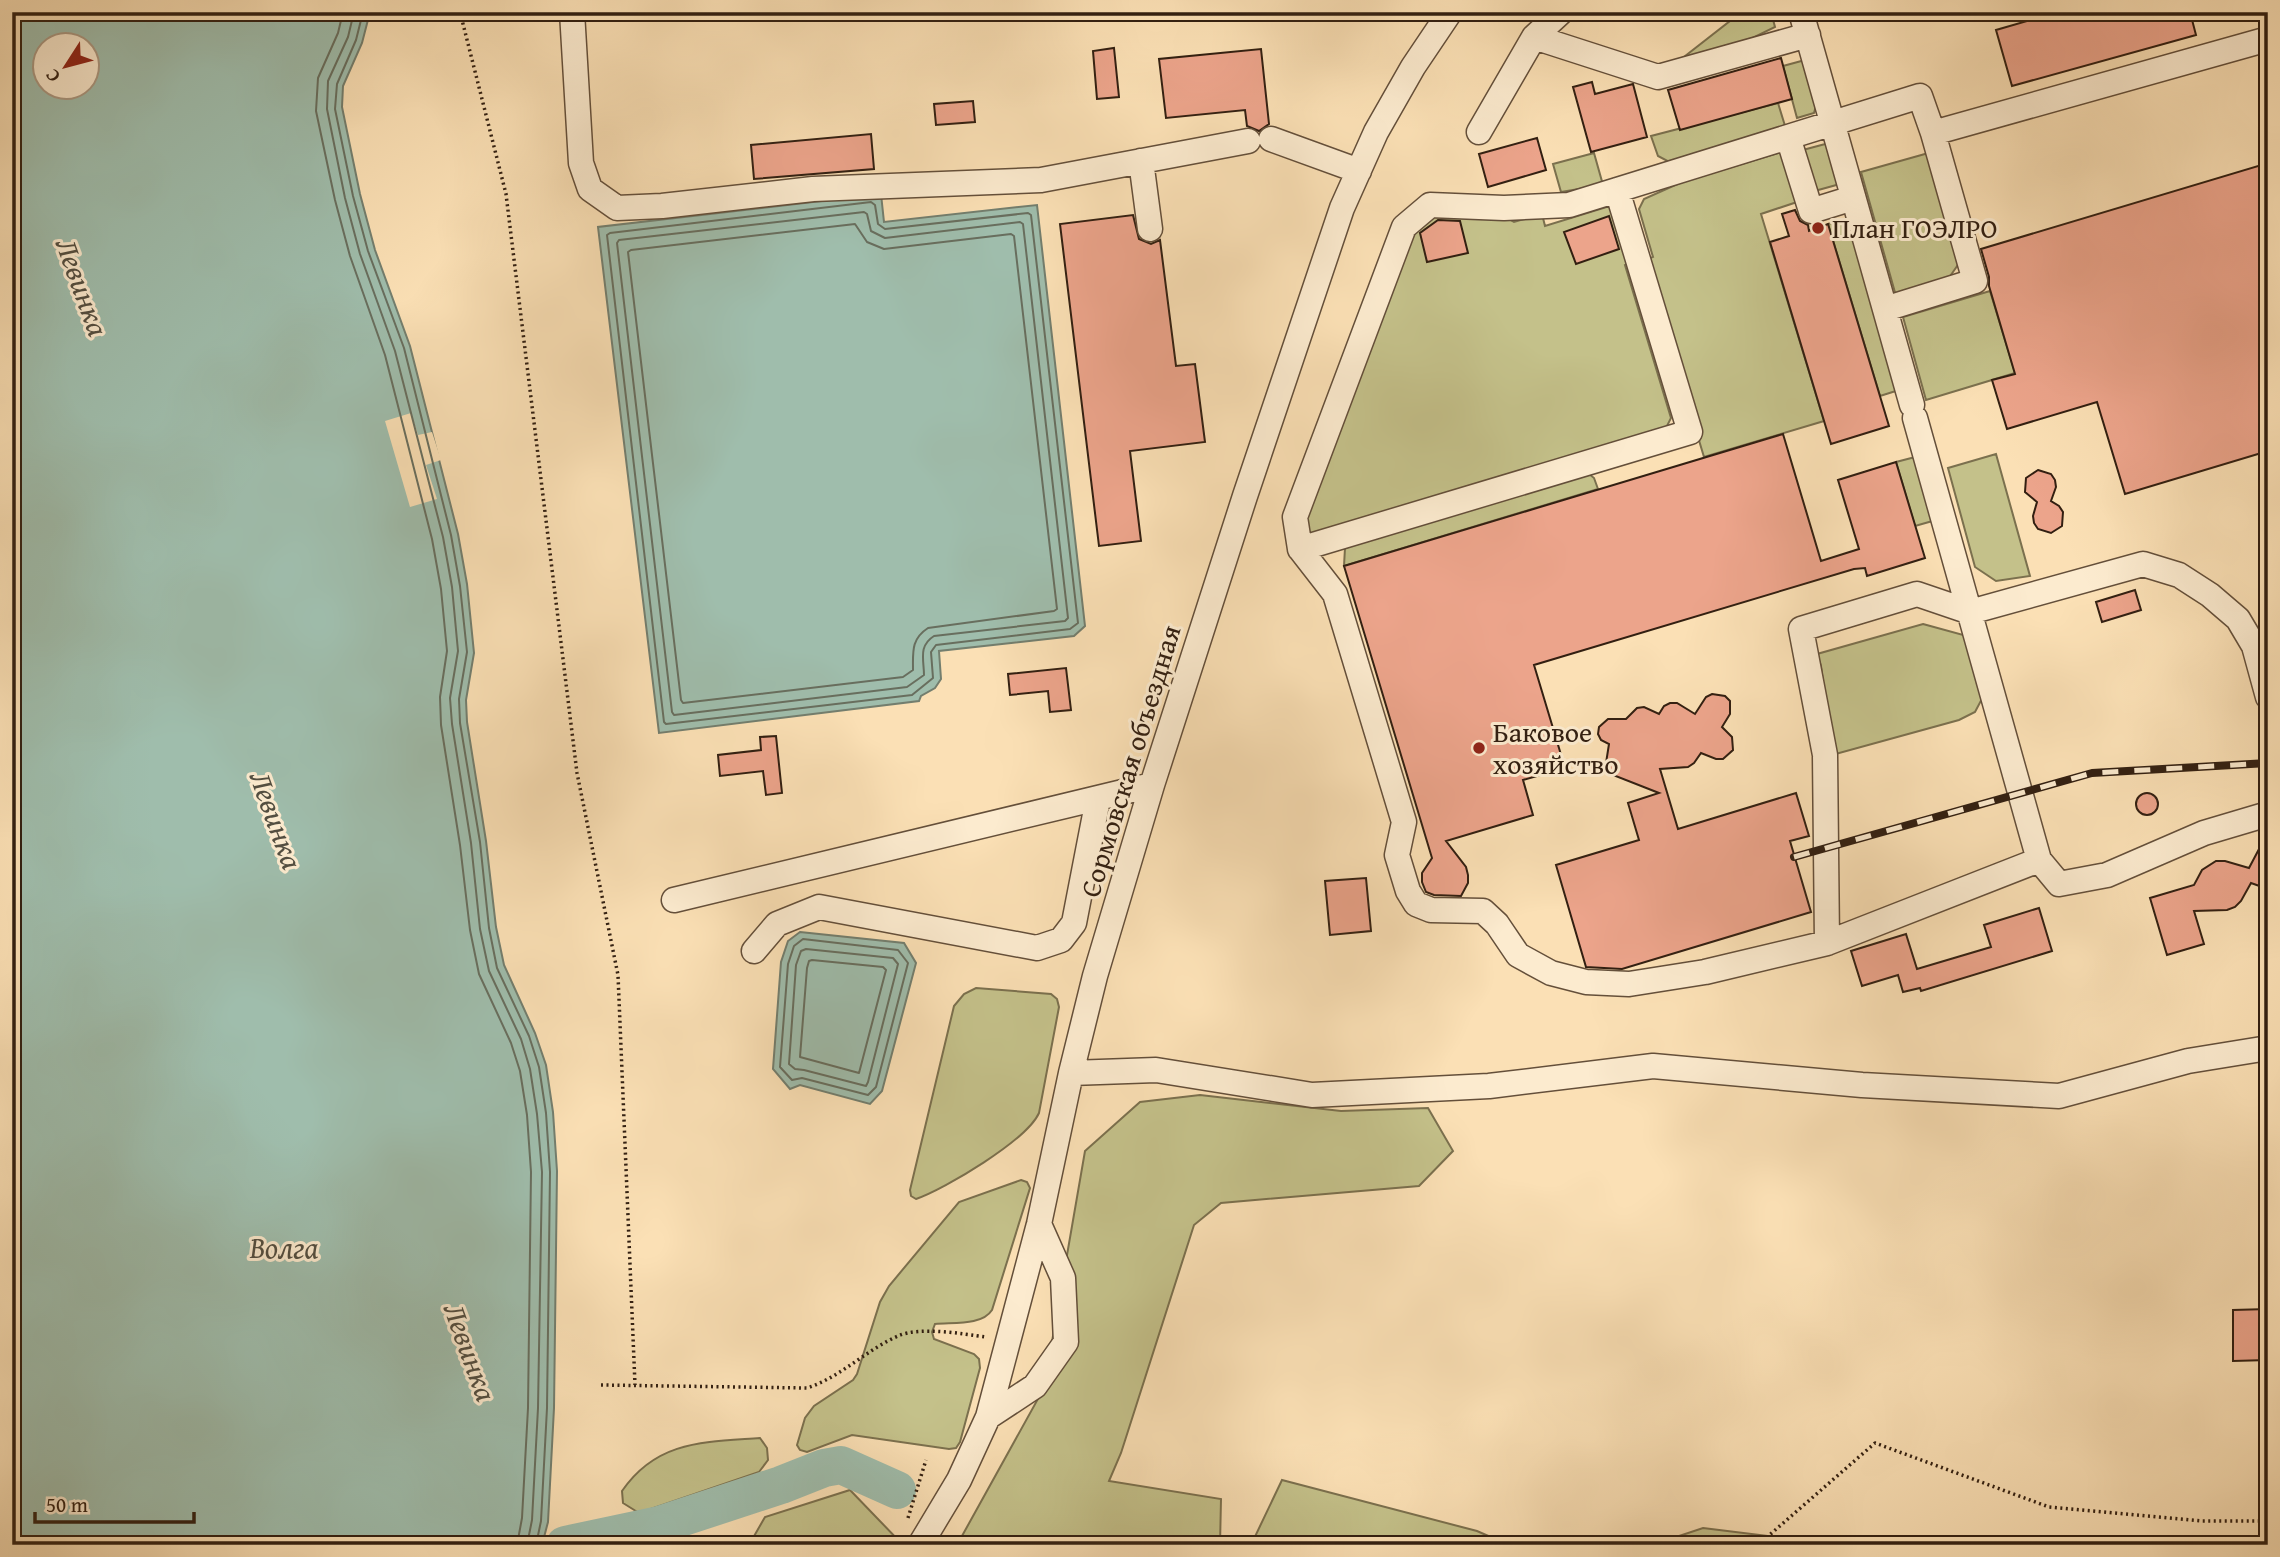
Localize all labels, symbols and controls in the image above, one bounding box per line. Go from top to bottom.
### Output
north arrow [32,32,102,102]
text: С [38,63,67,89]
place label: План ГОЭЛРО [1832,207,1998,248]
marker: План ГОЭЛРО [1810,220,1826,236]
water label: Левинка [45,231,121,342]
street label: Сормовская объездная [1069,620,1190,902]
place label: Баковое хозяйство [1493,711,1618,784]
marker: Баковое хозяйство [1471,740,1487,756]
water label: Левинка [239,764,315,875]
water label: Волга [249,1225,319,1269]
water label: Левинка [433,1296,509,1407]
scale bar [35,1480,194,1524]
text: 50 m [46,1489,88,1520]

